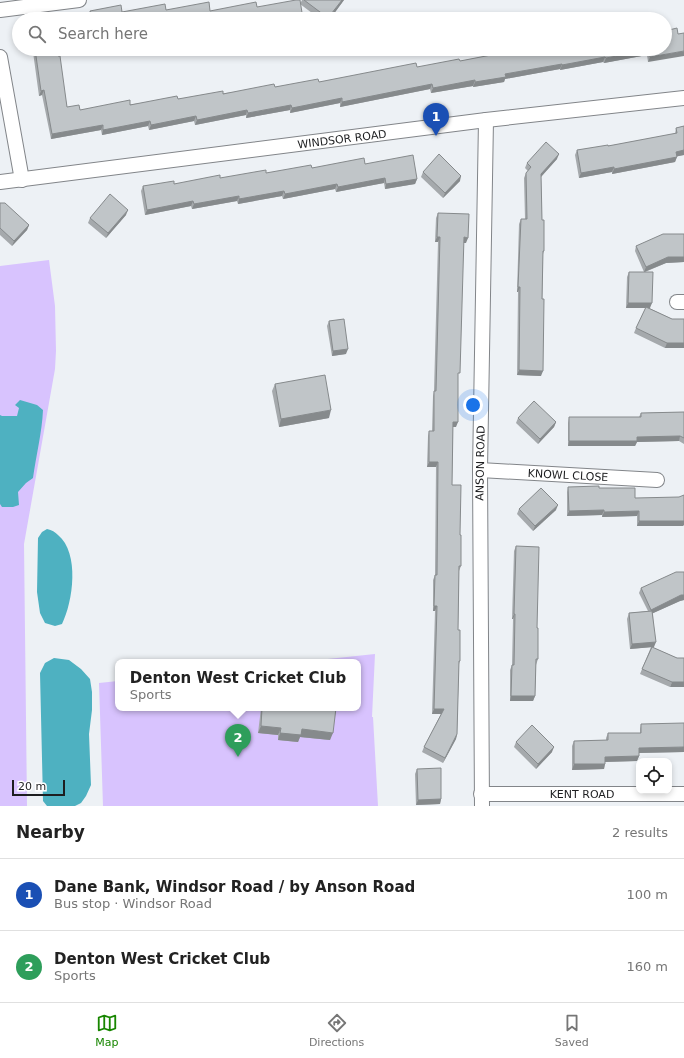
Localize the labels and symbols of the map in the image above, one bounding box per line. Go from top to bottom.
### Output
pin: 1 [423,103,449,136]
street label: WINDSOR ROAD [297,128,387,151]
your location [463,395,483,415]
street label: ANSON ROAD [473,425,488,501]
street label: KNOWL CLOSE [527,467,609,484]
pin: 2 [225,724,251,757]
scale bar [12,778,65,797]
street label: KENT ROAD [550,788,614,801]

